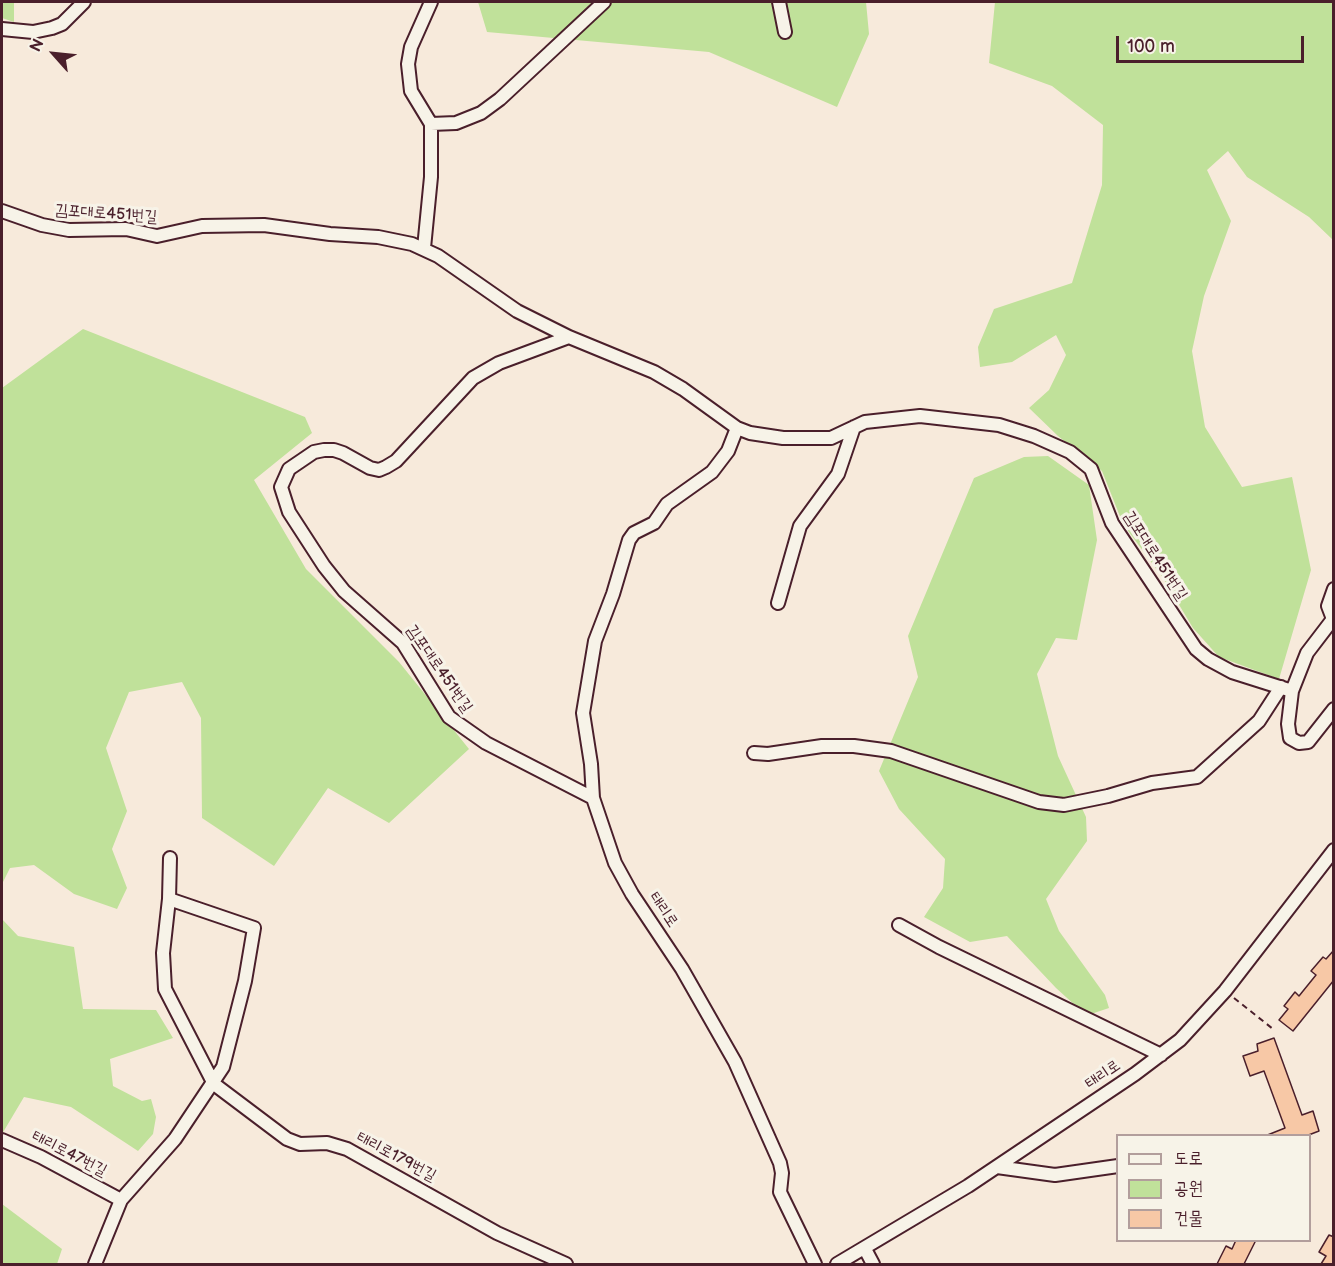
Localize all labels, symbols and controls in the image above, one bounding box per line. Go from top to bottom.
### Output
north arrow [24,24,84,84]
scale bar [1119,24,1306,62]
text: N [26,36,49,55]
text: 100 m [1127,36,1175,57]
street label: 김포대로451번길 [54,201,158,227]
street label: 김포대로451번길 [1119,508,1191,604]
street label: 김포대로451번길 [402,622,476,716]
street label: 태리로 [644,889,682,931]
street label: 태리로 [1082,1056,1124,1094]
street label: 태리로47번길 [28,1127,110,1181]
street label: 태리로179번길 [353,1128,439,1186]
legend [1116,1134,1311,1242]
text: 도로 [1174,1148,1203,1169]
text: 공원 [1174,1178,1203,1199]
text: 건물 [1174,1208,1203,1229]

